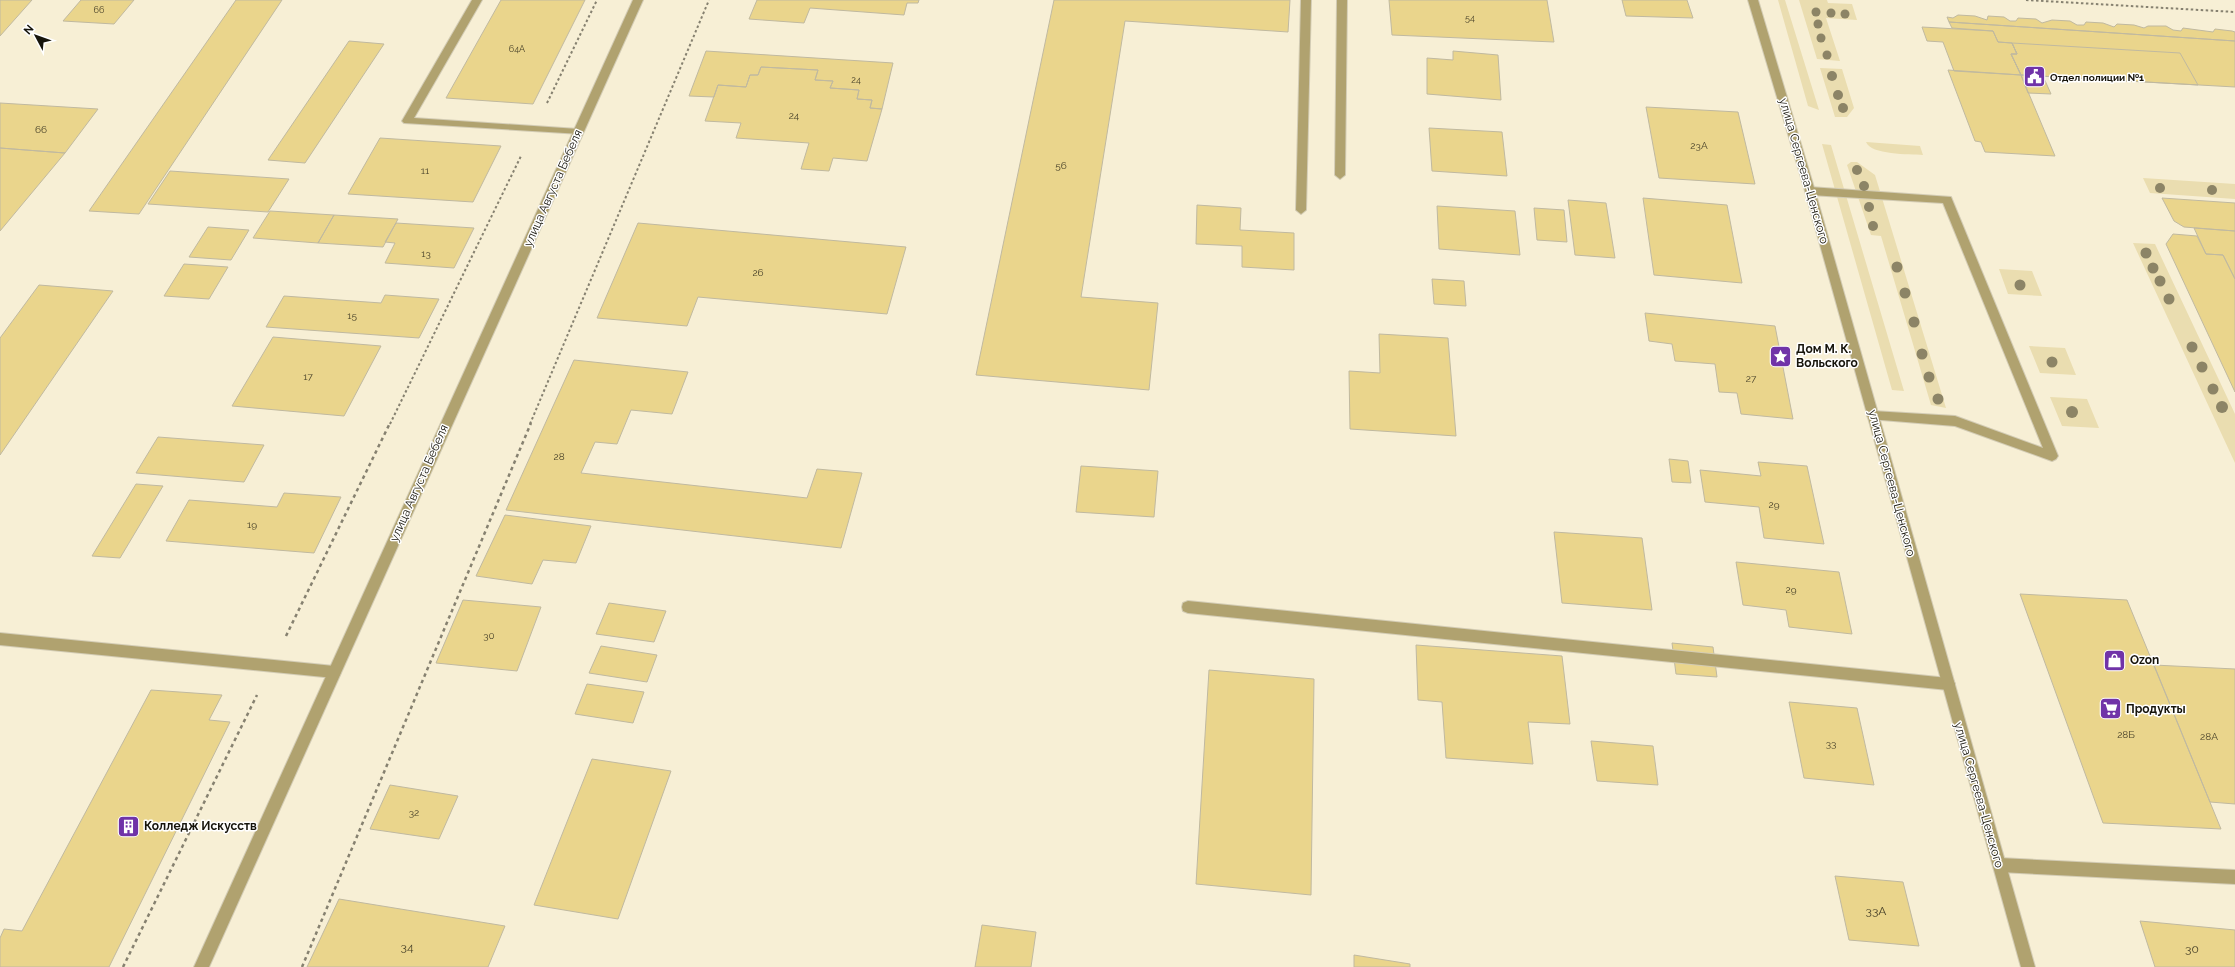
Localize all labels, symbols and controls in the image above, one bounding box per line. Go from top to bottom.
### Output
house number: 66 [94,5,105,15]
house number: 54 [1465,13,1475,23]
north arrow [16,16,56,56]
text: N [21,22,36,37]
house number: 64А [509,44,525,54]
public building icon: Отдел полиции №1 [2022,64,2048,90]
place label: Отдел полиции №1 [2050,72,2144,83]
house number: 24 [851,75,861,85]
street label: улица Сергеева-Ценского [1776,96,1832,246]
house number: 24 [789,110,800,121]
house number: 66 [35,124,47,135]
street label: улица Августа Бебеля [521,127,585,249]
house number: 23А [1690,140,1708,151]
house number: 56 [1055,160,1067,171]
house number: 11 [421,165,430,176]
house number: 13 [421,248,431,259]
house number: 26 [752,267,764,278]
house number: 15 [347,310,357,321]
place label: Дом М. К. Вольского [1796,342,1858,370]
place icon: Дом М. К. Вольского [1768,343,1794,369]
house number: 17 [303,371,313,382]
house number: 27 [1746,373,1757,384]
street label: улица Сергеева-Ценского [1866,408,1918,558]
street label: улица Августа Бебеля [387,422,451,544]
house number: 28 [553,451,565,462]
house number: 29 [1768,499,1780,510]
house number: 19 [247,519,257,530]
house number: 29 [1785,584,1797,595]
house number: 30 [483,630,495,641]
shop icon: Ozon [2101,647,2127,673]
place label: Ozon [2130,653,2159,667]
supermarket icon: Продукты [2097,696,2123,722]
place label: Продукты [2126,702,2186,716]
street label: улица Сергеева-Ценского [1951,720,2007,870]
house number: 28Б [2117,729,2135,740]
house number: 28А [2200,731,2218,742]
house number: 33 [1826,738,1836,749]
house number: 32 [409,807,419,818]
building icon: Колледж Искусств [116,813,142,839]
place label: Колледж Искусств [144,819,257,833]
house number: 33А [1866,904,1886,918]
house number: 34 [401,940,414,954]
house number: 30 [2185,942,2199,956]

